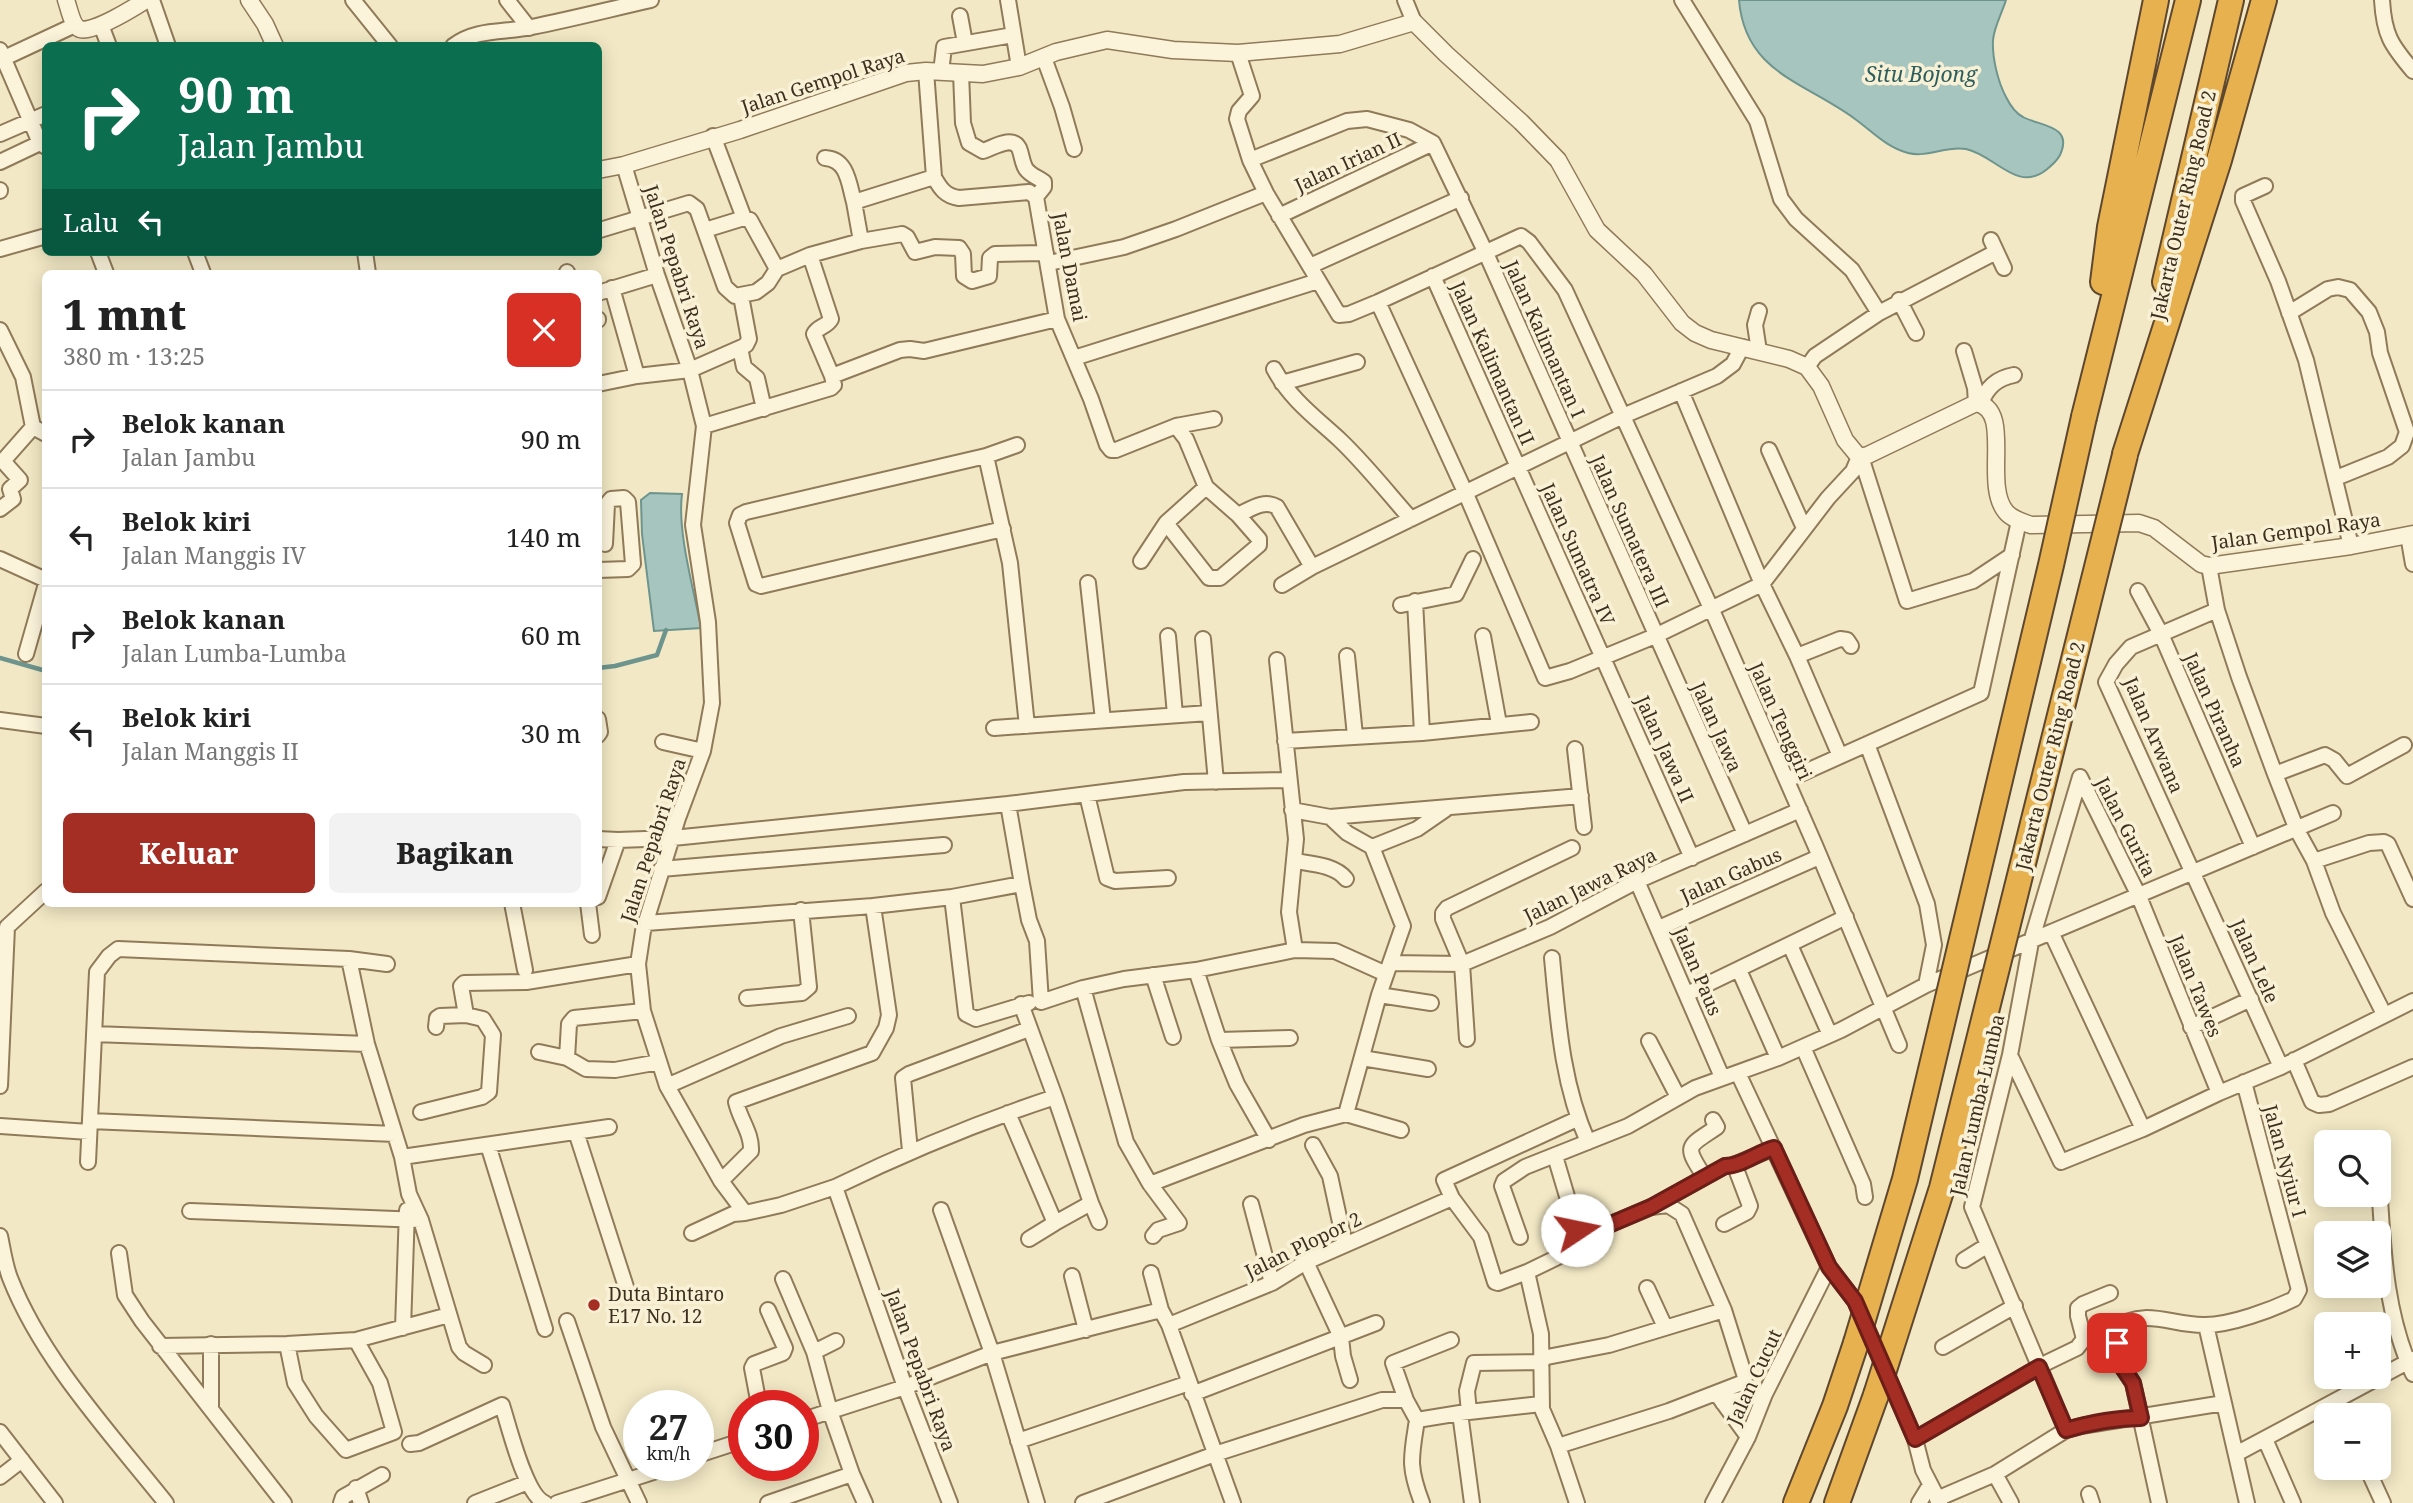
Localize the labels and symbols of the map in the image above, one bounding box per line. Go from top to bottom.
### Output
street label: Jalan Gempol Raya [737,42,908,120]
water label: Situ Bojong [1865,60,1978,88]
street label: Jakarta Outer Ring Road 2 [2144,88,2222,323]
street label: Jalan Irian II [1289,126,1406,199]
street label: Jalan Pepabri Raya [638,181,716,352]
street label: Jalan Damai [1047,209,1093,324]
street label: Jalan Kalimantan I [1498,255,1591,422]
street label: Jalan Kalimantan II [1445,276,1541,449]
street label: Jalan Sumatera III [1584,450,1675,611]
street label: Jalan Sumatra IV [1535,478,1621,629]
street label: Jalan Gempol Raya [2209,506,2382,556]
street label: Jakarta Outer Ring Road 2 [2009,639,2091,874]
street label: Jalan Piranha [2178,648,2252,772]
street label: Jalan Tenggiri [1743,657,1818,784]
street label: Jalan Arwana [2117,672,2190,797]
street label: Jalan Jawa [1685,677,1748,776]
street label: Jalan Jawa II [1629,690,1700,807]
street label: Jalan Pepabri Raya [614,755,692,926]
street label: Jalan Gurita [2089,772,2162,882]
street label: Jalan Gabus [1676,841,1786,909]
street label: Jalan Jawa Raya [1518,842,1661,929]
street label: Jalan Lele [2225,914,2285,1007]
street label: Jalan Paus [1667,922,1728,1019]
street label: Jalan Tawes [2163,930,2228,1041]
street label: Jalan Lumba-Lumba [1943,1012,2011,1199]
street label: Jalan Nyiur I [2257,1101,2313,1220]
position arrow [1540,1193,1614,1267]
street label: Jalan Plopor 2 [1239,1206,1366,1285]
place label: Duta Bintaro E17 No. 12 [608,1281,724,1329]
street label: Jalan Pepabri Raya [879,1284,962,1455]
marker: Duta Bintaro E17 No. 12 [586,1297,602,1313]
pin [2087,1313,2147,1373]
street label: Jalan Cucut [1720,1325,1788,1430]
speed limit sign: 30 [728,1390,819,1481]

